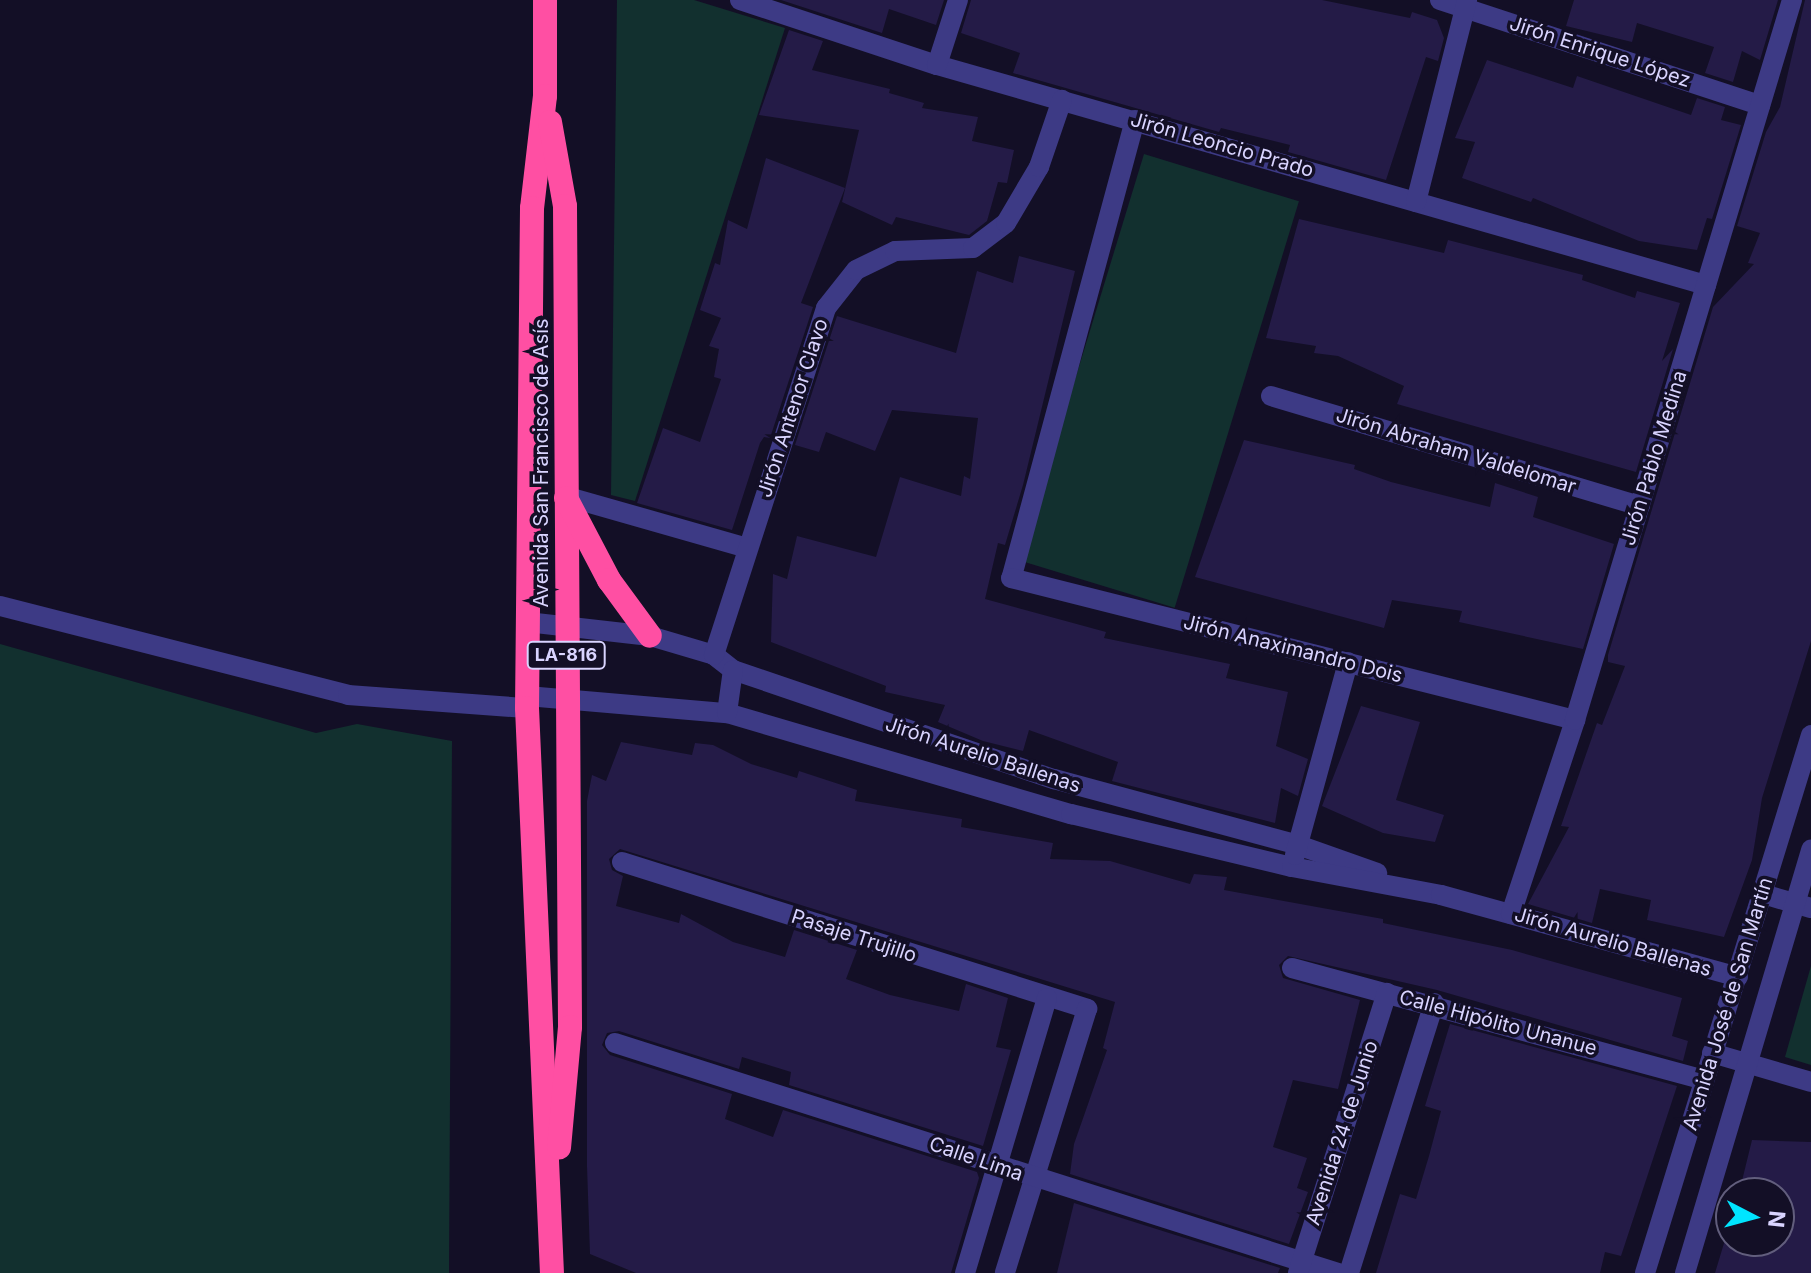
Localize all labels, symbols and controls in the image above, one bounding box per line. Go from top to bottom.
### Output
street label: Jirón Enrique López [1507,11,1693,93]
street label: Jirón Leoncio Prado [1128,107,1316,183]
street label: Jirón Antenor Clavo [753,316,833,500]
street label: Avenida San Francisco de Asís [529,318,553,608]
street label: Jirón Pablo Medina [1616,368,1692,548]
street label: Jirón Abraham Valdelomar [1333,403,1579,499]
street label: Jirón Anaximandro Dois [1181,610,1405,688]
road number: LA-816 [526,641,606,669]
street label: Jirón Aurelio Ballenas [882,712,1084,798]
street label: Avenida José de San Martín [1678,875,1778,1133]
street label: Jirón Aurelio Ballenas [1512,902,1714,982]
street label: Pasaje Trujillo [788,904,920,968]
street label: Calle Hipólito Unanue [1397,985,1599,1061]
street label: Avenida 24 de Junio [1301,1038,1383,1228]
street label: Calle Lima [926,1132,1026,1186]
north arrow [1715,1177,1795,1257]
text: N [1763,1210,1791,1229]

